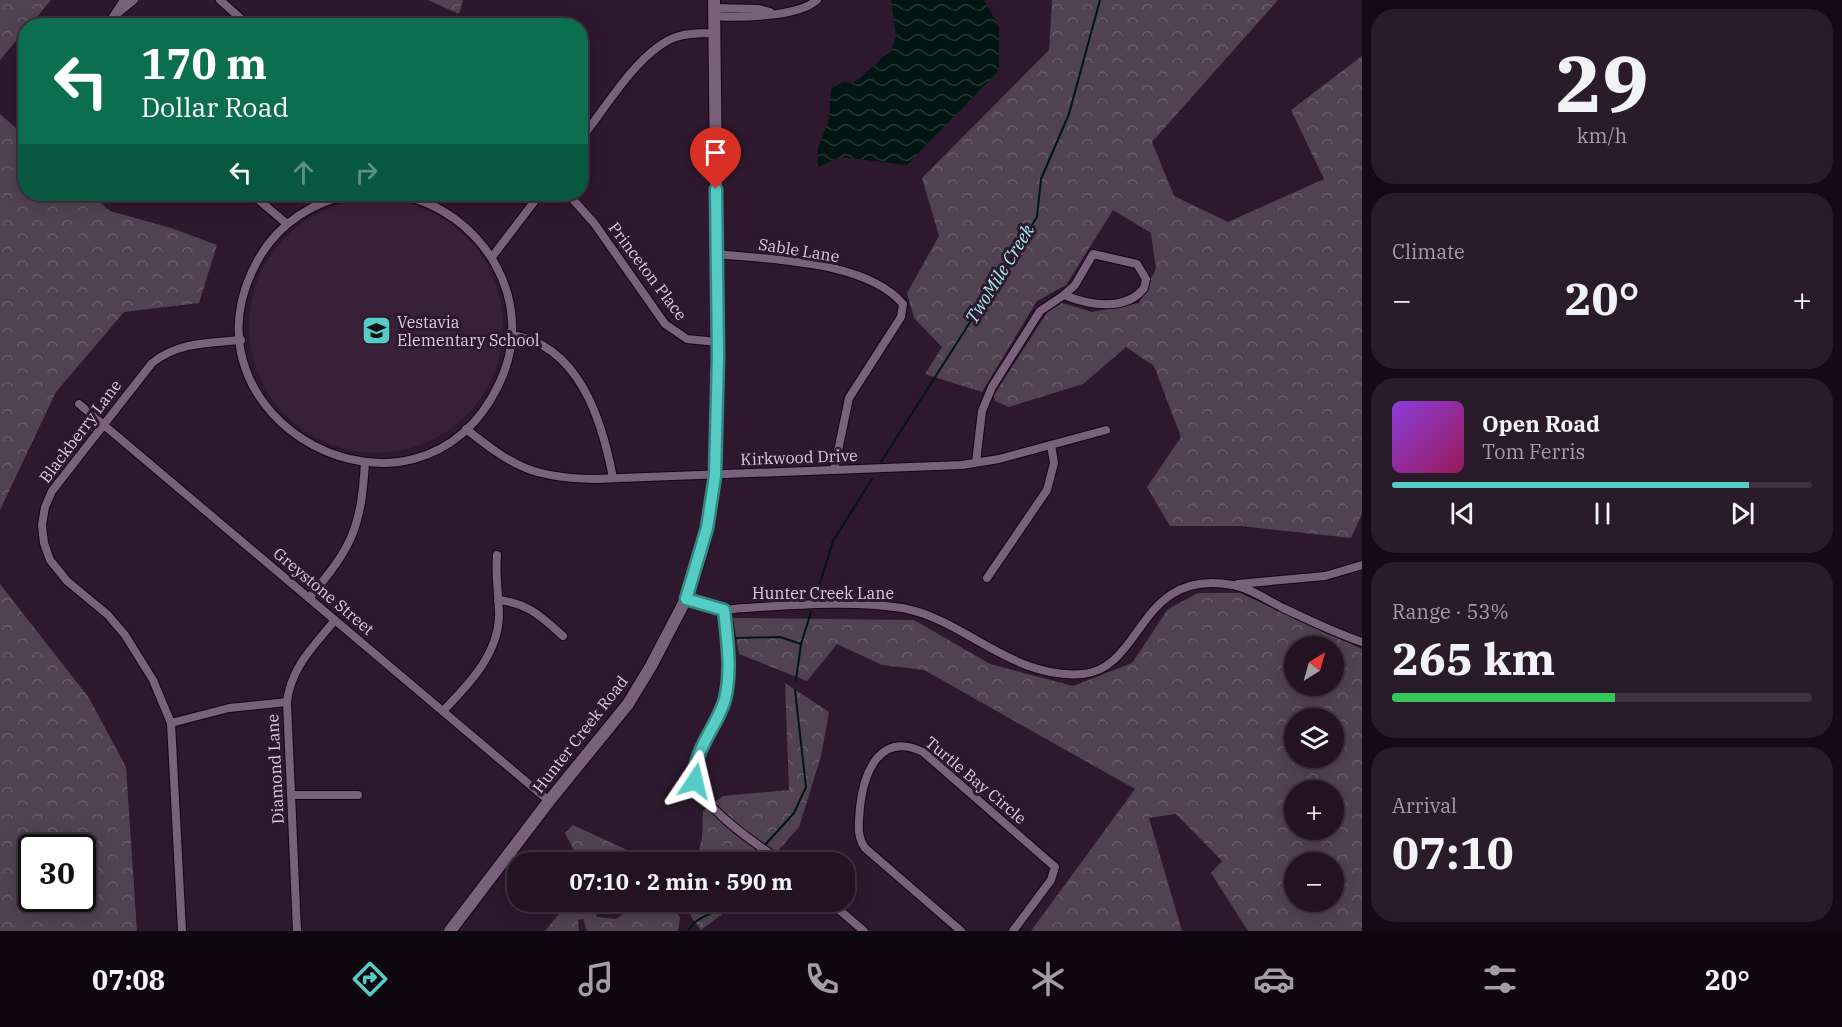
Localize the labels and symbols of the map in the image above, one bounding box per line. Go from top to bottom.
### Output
pin [690,127,741,189]
street label: Princeton Place [605,218,691,324]
water label: TwoMile Creek [960,220,1039,328]
street label: Sable Lane [757,234,841,266]
place label: Vestavia Elementary School [397,312,540,350]
school or university icon: Vestavia Elementary School [360,315,392,347]
street label: Blackberry Lane [35,375,125,487]
street label: Kirkwood Drive [740,445,858,469]
street label: Greystone Street [270,543,379,639]
street label: Hunter Creek Lane [752,583,894,603]
north arrow [1284,636,1344,696]
street label: Hunter Creek Road [528,671,632,797]
street label: Diamond Lane [262,714,288,824]
street label: Turtle Bay Circle [921,732,1031,828]
position arrow [663,749,727,813]
speed limit sign: 30 [18,834,96,912]

